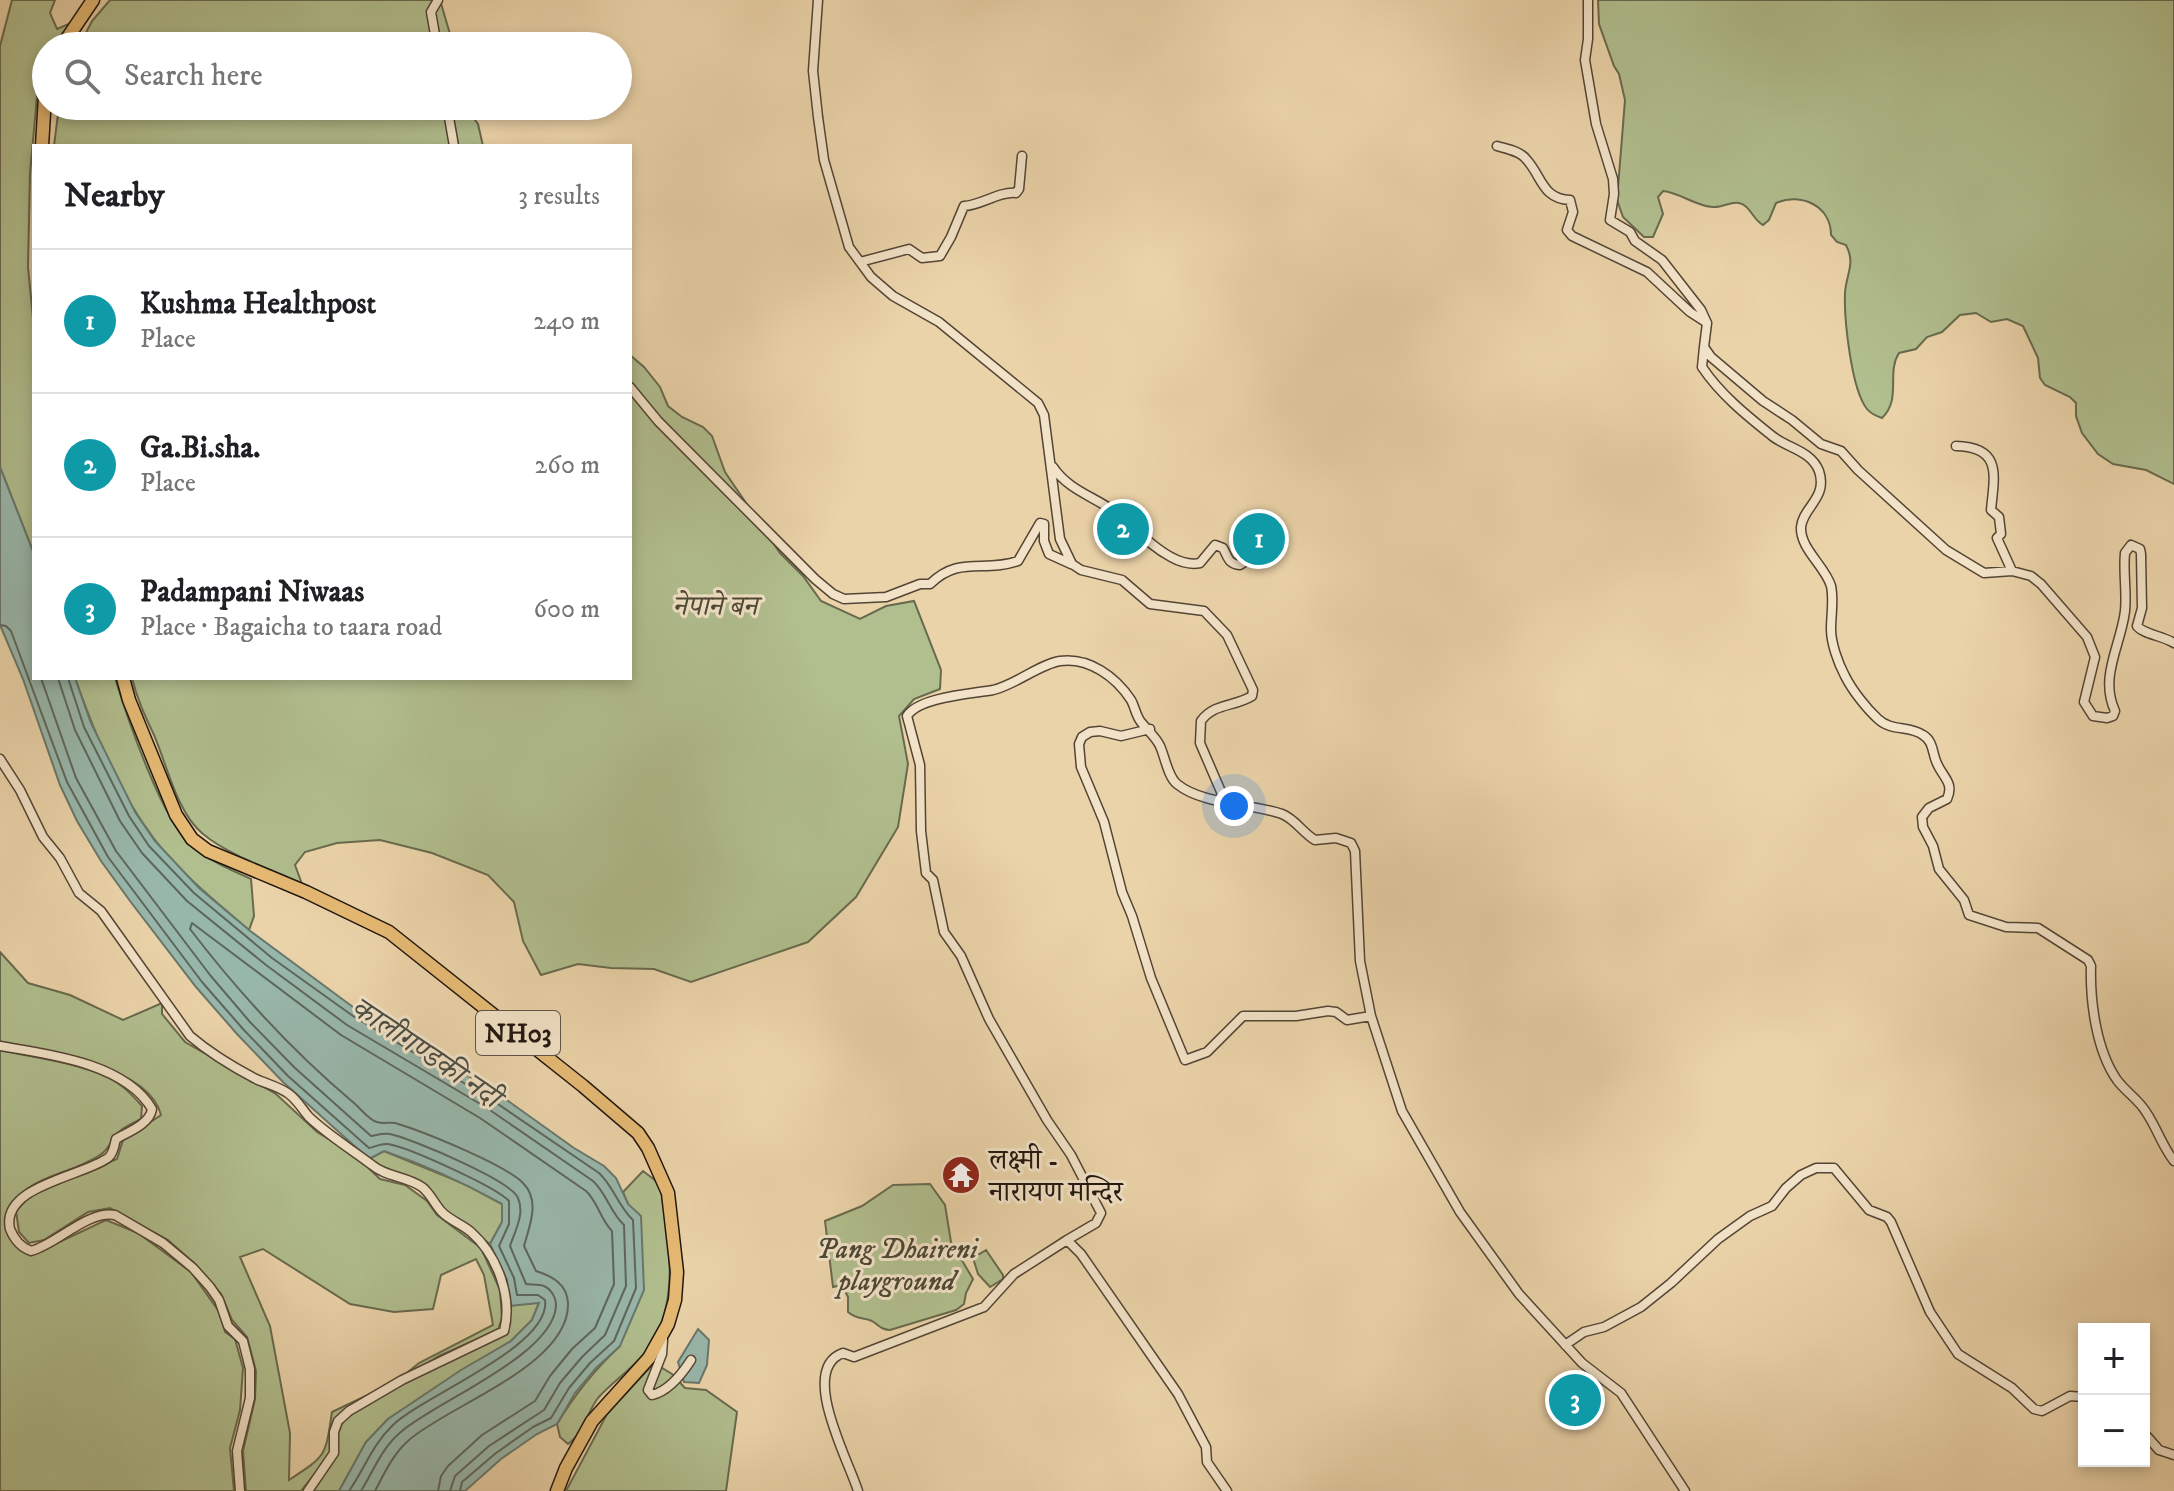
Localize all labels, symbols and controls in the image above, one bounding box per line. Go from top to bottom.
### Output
search box [32,32,632,120]
icon: search [60,54,104,98]
text: Search here [124,58,263,95]
text: Nearby [64,175,165,217]
text: 3 results [518,180,600,213]
text: Kushma Healthpost [140,286,376,323]
text: 1 [85,305,95,338]
text: 240 m [533,305,600,338]
text: Place [140,323,196,356]
text: Ga.Bi.sha. [140,430,260,467]
text: 2 [84,449,96,482]
text: 260 m [535,449,600,482]
text: Place [140,467,196,500]
pin: 2 [1097,499,1149,559]
pin: 1 [1233,509,1285,569]
text: Padampani Niwaas [140,574,364,611]
park label: नेपाने बन [673,589,763,624]
text: 3 [85,593,95,626]
text: 600 m [533,593,600,626]
text: Place · Bagaicha to taara road [140,611,442,644]
your location [1214,786,1254,826]
water label: कालीगण्डकी नदी [343,990,512,1120]
road number: NH03 [476,1011,560,1055]
place label: लक्ष्मी - नारायण मन्दिर [987,1143,1124,1210]
temple icon: लक्ष्मी - नारायण मन्दिर [940,1154,982,1196]
park label: Pang Dhaireni playground [816,1232,979,1299]
map controls [2078,1323,2150,1467]
button: + [2078,1323,2150,1395]
pin: 3 [1549,1370,1601,1430]
button: − [2078,1395,2150,1467]

